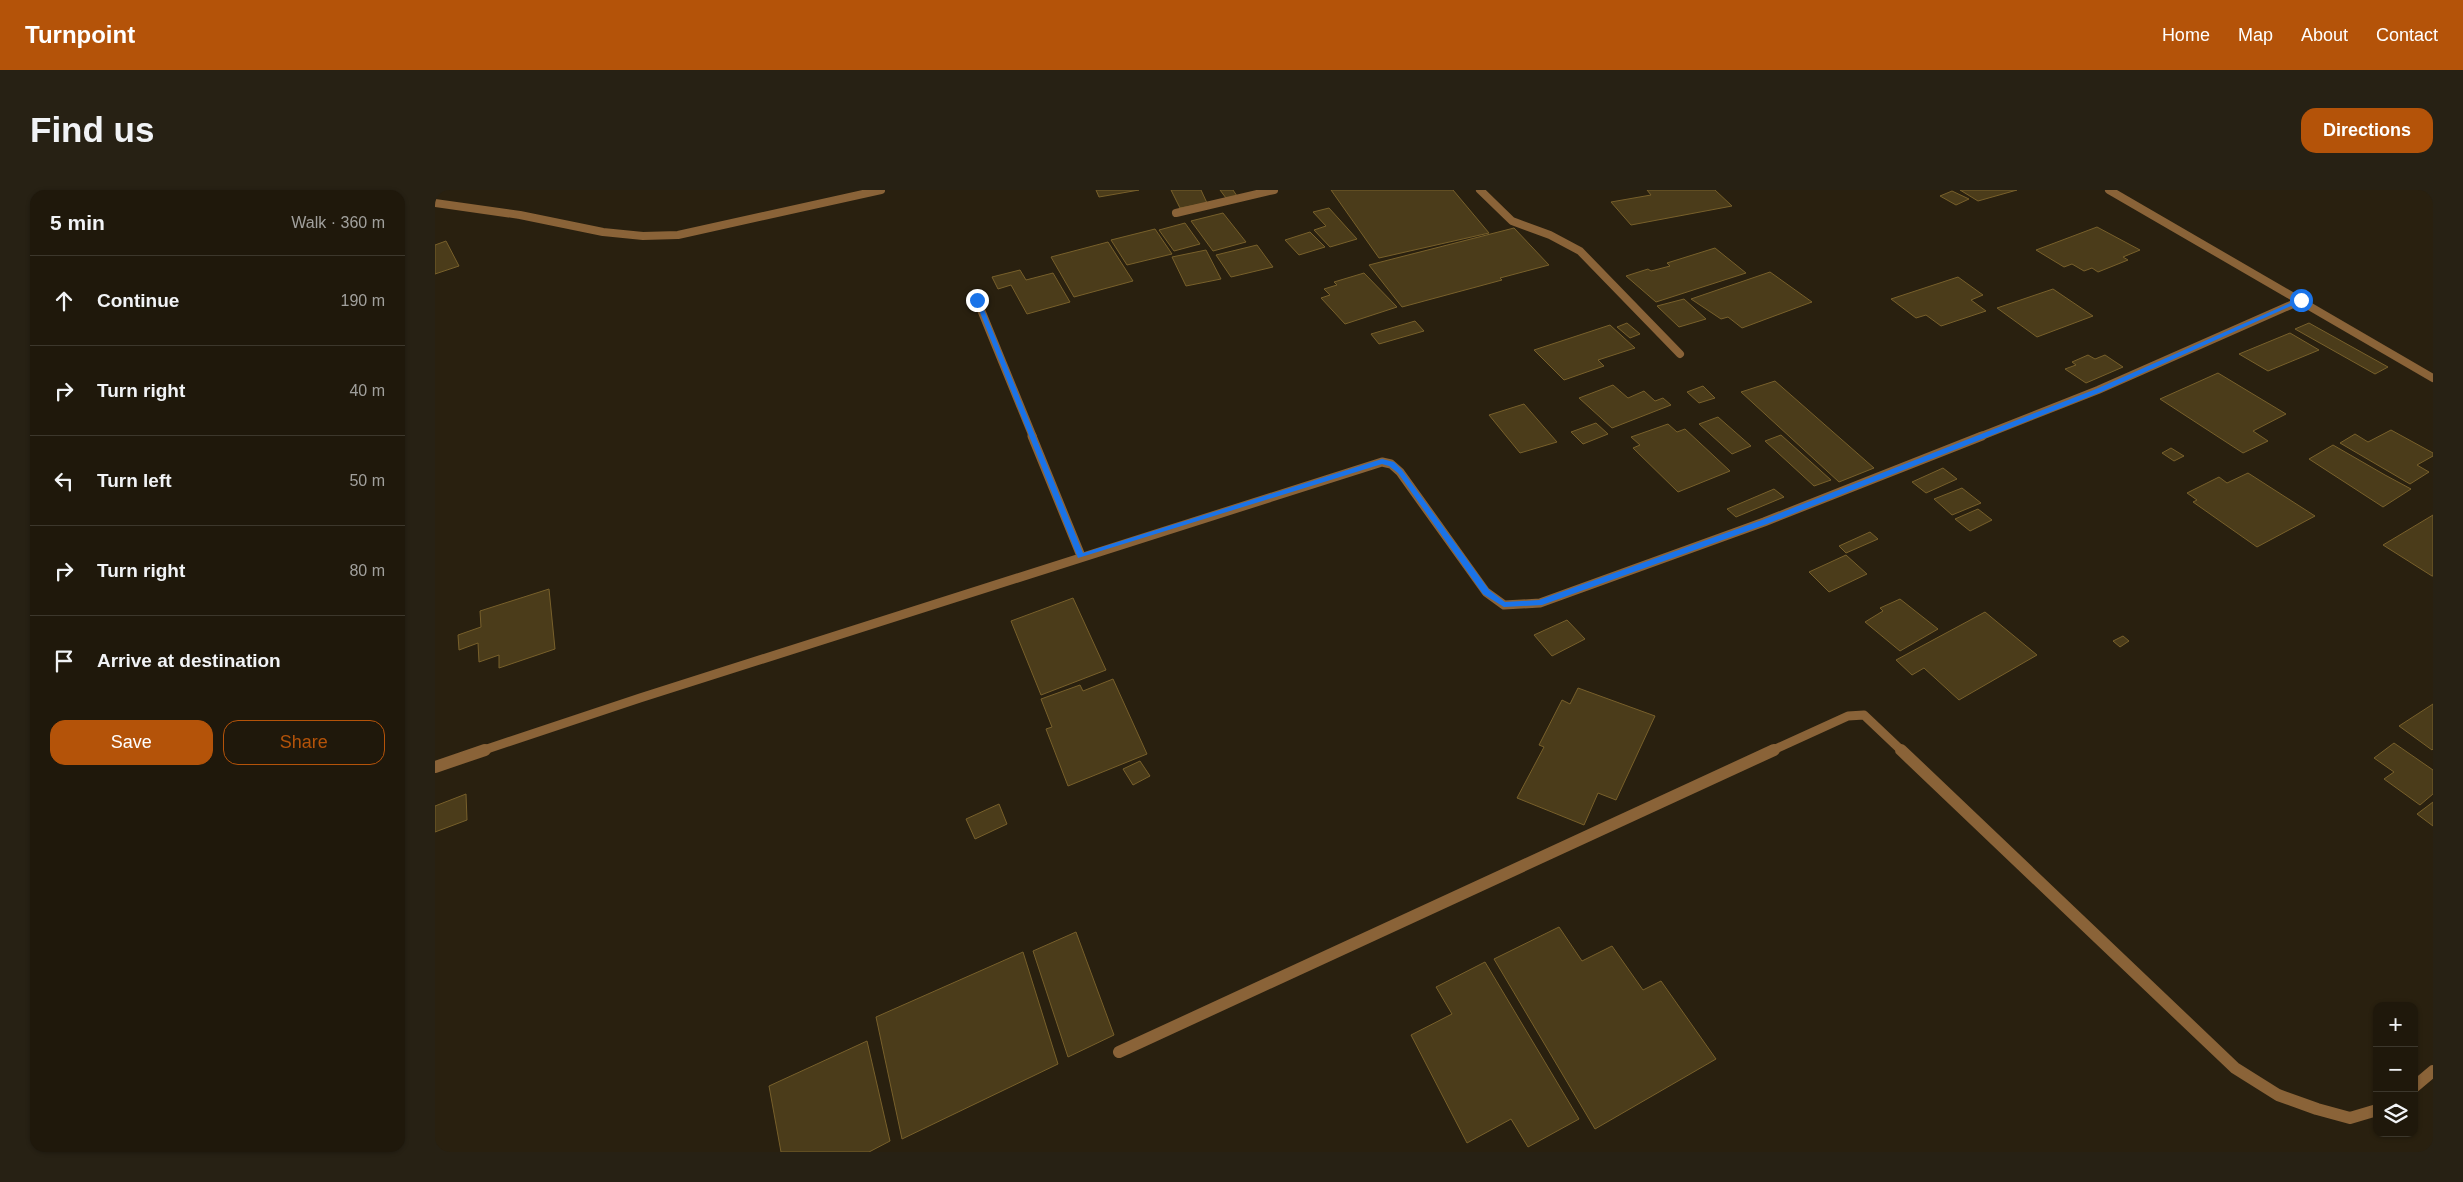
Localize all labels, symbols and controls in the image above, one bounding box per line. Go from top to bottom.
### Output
text: Turnpoint [25,21,135,48]
text: Home [2162,25,2210,45]
text: Map [2238,25,2273,45]
text: About [2301,25,2348,45]
text: Contact [2376,25,2438,45]
button: Directions [2301,108,2433,153]
text: Find us [30,110,154,149]
text: 5 min [50,211,105,234]
text: Walk · 360 m [291,214,385,231]
icon: ahead [50,287,78,315]
route end [966,289,989,312]
route start [2290,289,2313,312]
text: Continue [97,290,179,311]
text: 190 m [341,292,385,309]
icon: right [50,377,78,405]
text: Turn right [97,380,185,401]
text: 40 m [349,382,385,399]
icon: left [50,467,78,495]
text: Turn left [97,470,172,491]
text: 50 m [349,472,385,489]
icon: right [50,557,78,585]
text: Turn right [97,560,185,581]
text: 80 m [349,562,385,579]
icon: arrive [50,647,78,675]
text: Arrive at destination [97,650,281,671]
button: Save [50,720,213,765]
button: Share [223,720,385,765]
map controls [2373,1002,2418,1137]
button: + [2373,1002,2418,1047]
button: − [2373,1047,2418,1092]
button: layers [2373,1092,2418,1137]

